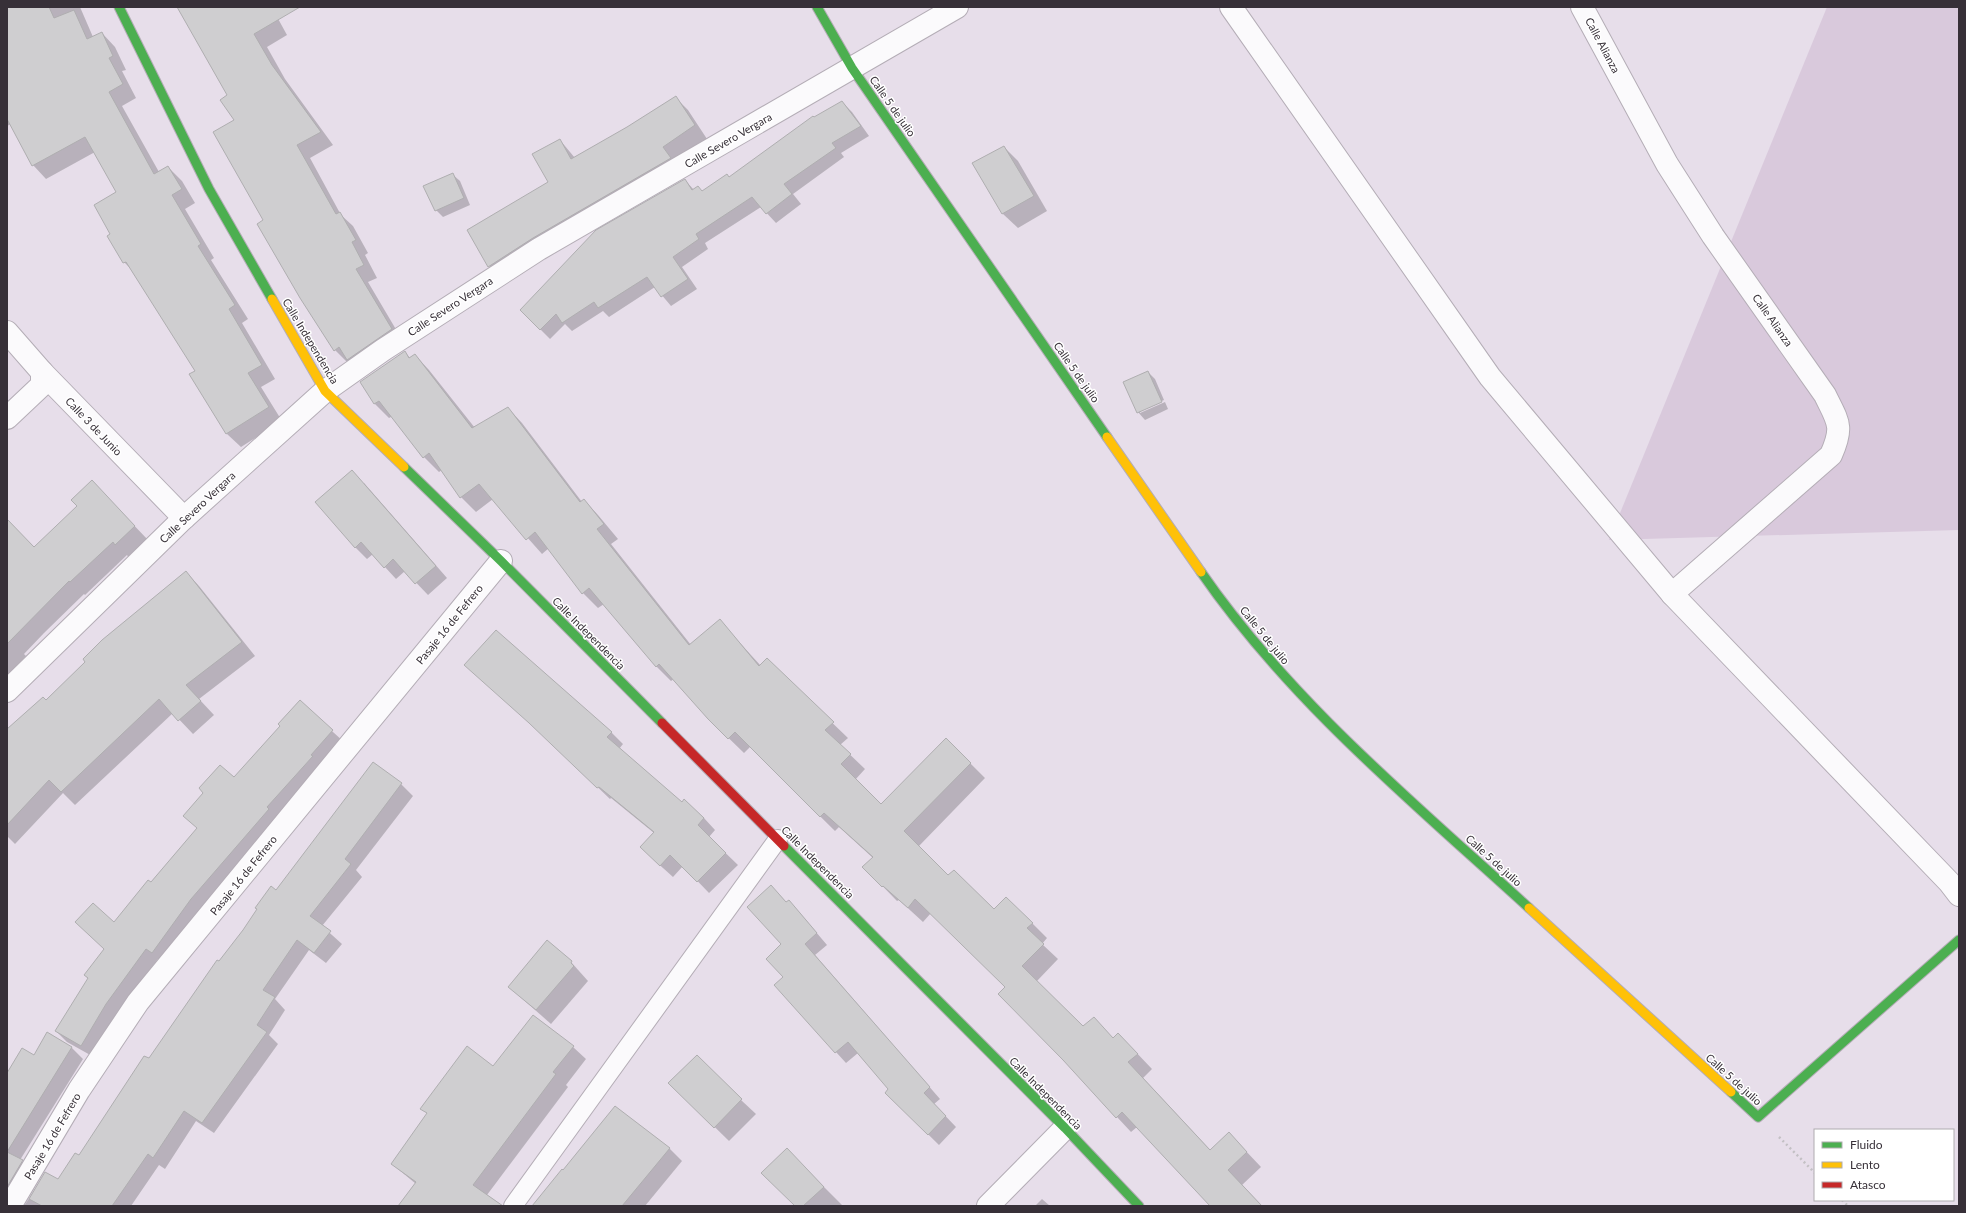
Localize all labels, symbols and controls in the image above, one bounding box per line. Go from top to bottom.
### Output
street label: Calle Alianza [1583,15,1623,75]
street label: Calle 5 de julio [867,73,919,139]
street label: Calle Severo Vergara [682,110,774,170]
street label: Calle Severo Vergara [405,274,495,338]
street label: Calle Alianza [1750,291,1796,349]
street label: Calle Independencia [280,296,342,386]
street label: Calle 5 de julio [1051,339,1103,405]
street label: Calle 3 de Junio [63,394,125,458]
street label: Calle Severo Vergara [156,469,238,545]
street label: Pasaje 16 de Fefrero [413,582,485,666]
street label: Calle Independencia [550,594,628,672]
street label: Calle 5 de julio [1238,603,1292,667]
street label: Calle Independencia [779,823,857,901]
street label: Calle 5 de julio [1463,831,1525,889]
street label: Pasaje 16 de Fefrero [207,833,279,917]
street label: Calle 5 de julio [1703,1050,1765,1108]
street label: Calle Independencia [1007,1054,1085,1132]
street label: Pasaje 16 de Fefrero [21,1090,83,1182]
legend [1814,1129,1954,1201]
text: Fluido [1850,1137,1883,1152]
text: Lento [1850,1157,1880,1172]
text: Atasco [1850,1177,1886,1192]

